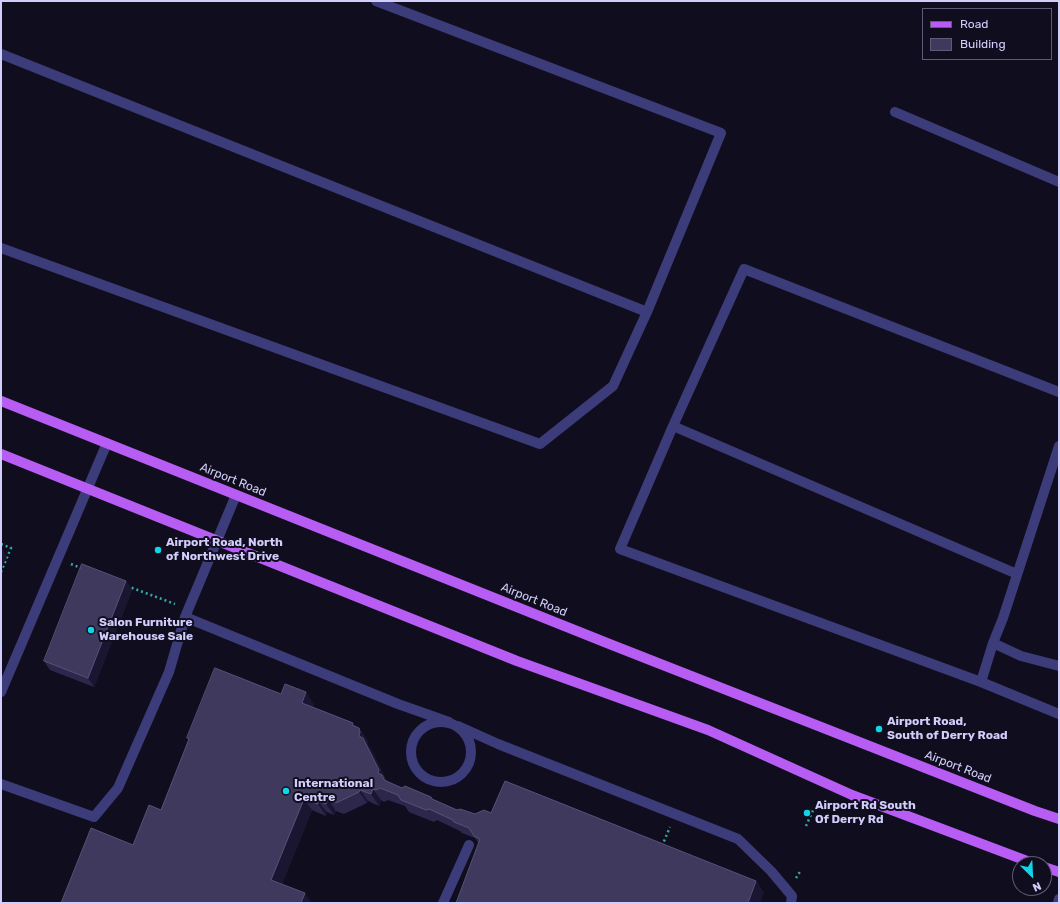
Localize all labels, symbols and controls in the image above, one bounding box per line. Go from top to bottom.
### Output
legend [922,8,1052,60]
text: Road [960,17,988,31]
text: Building [960,37,1006,51]
street label: Airport Road [198,460,268,500]
place label: Airport Road, North of Northwest Drive [166,536,283,564]
marker: Airport Road, North of Northwest Drive [153,545,163,555]
street label: Airport Road [499,580,569,620]
place label: Salon Furniture Warehouse Sale [99,616,193,644]
marker: Salon Furniture Warehouse Sale [86,625,96,635]
place label: Airport Road, South of Derry Road [887,715,1008,743]
marker: Airport Road, South of Derry Road [874,724,884,734]
street label: Airport Road [923,748,993,786]
place label: International Centre [294,777,373,805]
marker: International Centre [281,786,291,796]
place label: Airport Rd South Of Derry Rd [815,799,916,827]
marker: Airport Rd South Of Derry Rd [802,808,812,818]
north arrow [1012,856,1052,896]
text: N [1030,879,1043,894]

